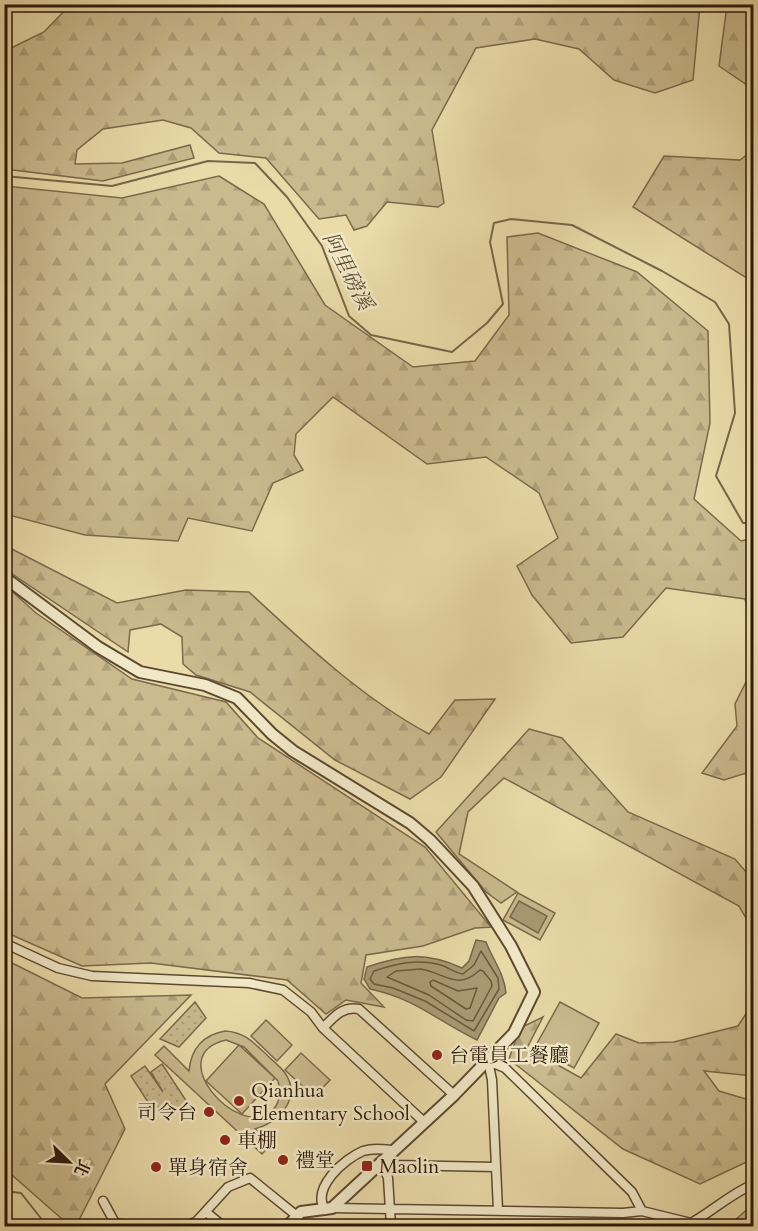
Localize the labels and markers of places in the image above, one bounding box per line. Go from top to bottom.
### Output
place label: 台電員工餐廳 [449,1042,569,1069]
marker: 台電員工餐廳 [430,1048,444,1062]
place label: Qianhua Elementary School [251,1077,410,1127]
marker: Qianhua Elementary School [232,1094,246,1108]
place label: 司令台 [137,1099,197,1126]
marker: 司令台 [202,1105,216,1119]
place label: 車棚 [237,1127,277,1154]
marker: 車棚 [218,1133,232,1147]
place label: 禮堂 [295,1147,335,1174]
marker: 禮堂 [276,1153,290,1167]
place label: Maolin [379,1153,440,1180]
place label: 單身宿舍 [168,1154,248,1181]
marker: Maolin [360,1159,374,1173]
marker: 單身宿舍 [149,1160,163,1174]

